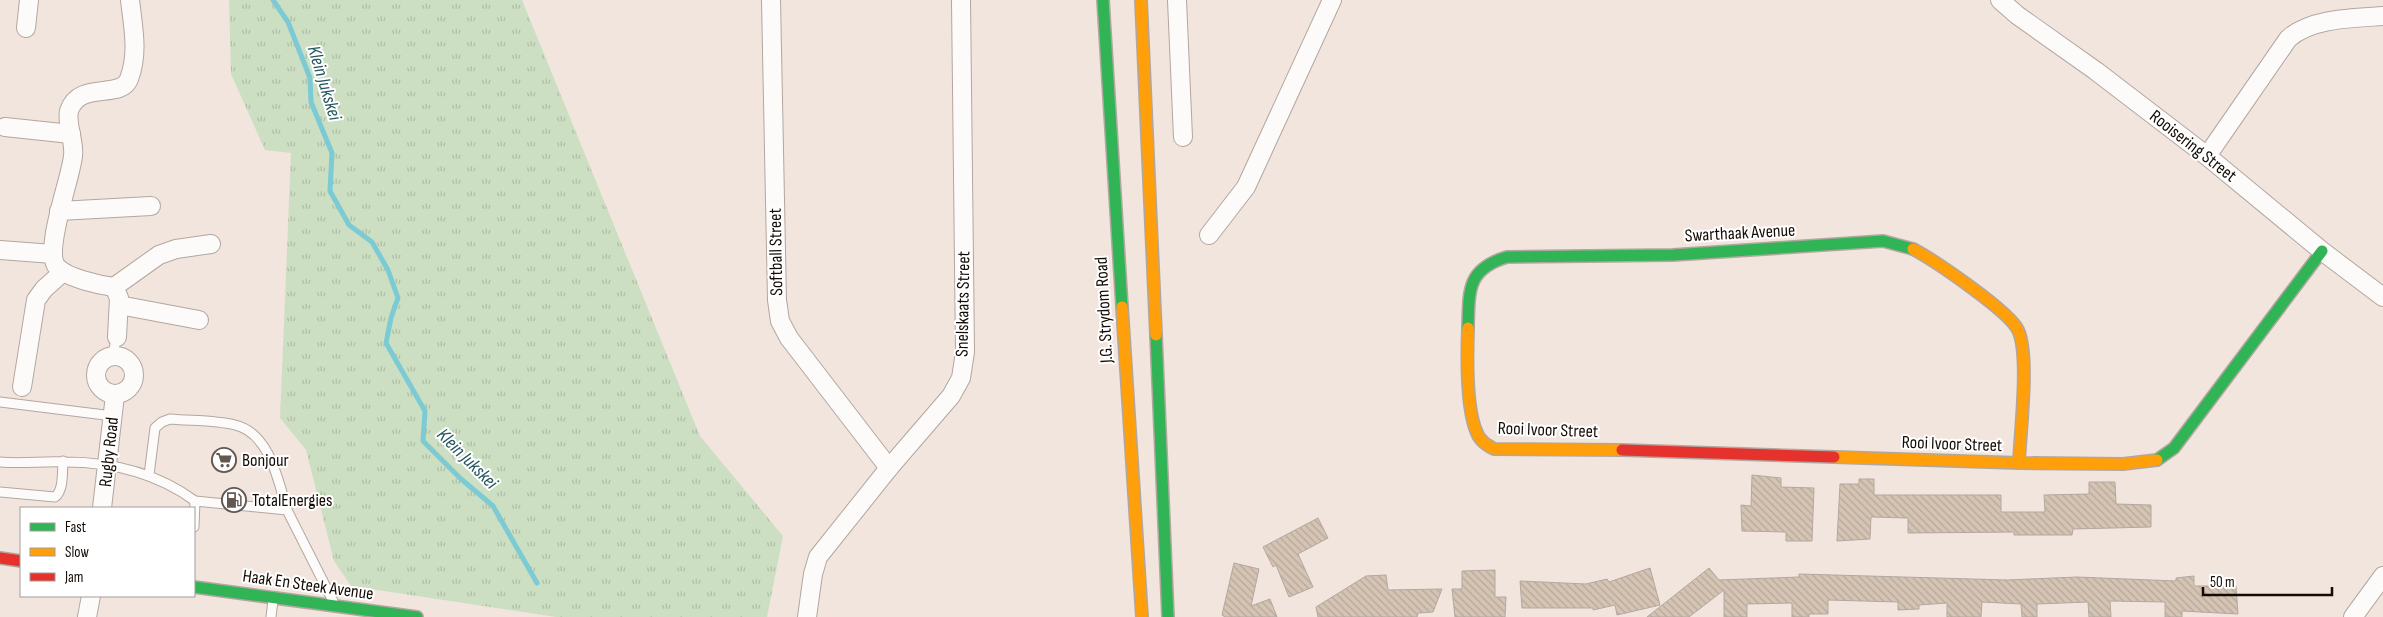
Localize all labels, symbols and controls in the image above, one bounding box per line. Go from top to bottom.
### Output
water label: Klein Jukskei [302,43,346,123]
street label: Rooisering Street [2145,106,2241,187]
street label: Softball Street [765,207,787,296]
street label: Swarthaak Avenue [1684,220,1796,246]
street label: Snelskaats Street [952,250,974,357]
street label: J.G. Strydom Road [1091,256,1117,365]
street label: Rugby Road [95,416,123,488]
street label: Rooi Ivoor Street [1497,418,1599,442]
water label: Klein Jukskei [432,424,503,495]
street label: Rooi Ivoor Street [1901,432,2003,456]
supermarket icon: Bonjour [211,447,237,473]
place label: Bonjour [242,450,289,471]
fuel station icon: TotalEnergies [221,487,247,513]
place label: TotalEnergies [252,490,333,511]
legend [20,507,195,597]
text: Fast [65,518,87,537]
text: Slow [65,543,89,562]
scale bar [2203,564,2332,596]
street label: Haak En Steek Avenue [241,565,375,605]
text: Jam [64,568,83,587]
text: 50 m [2210,573,2235,592]

